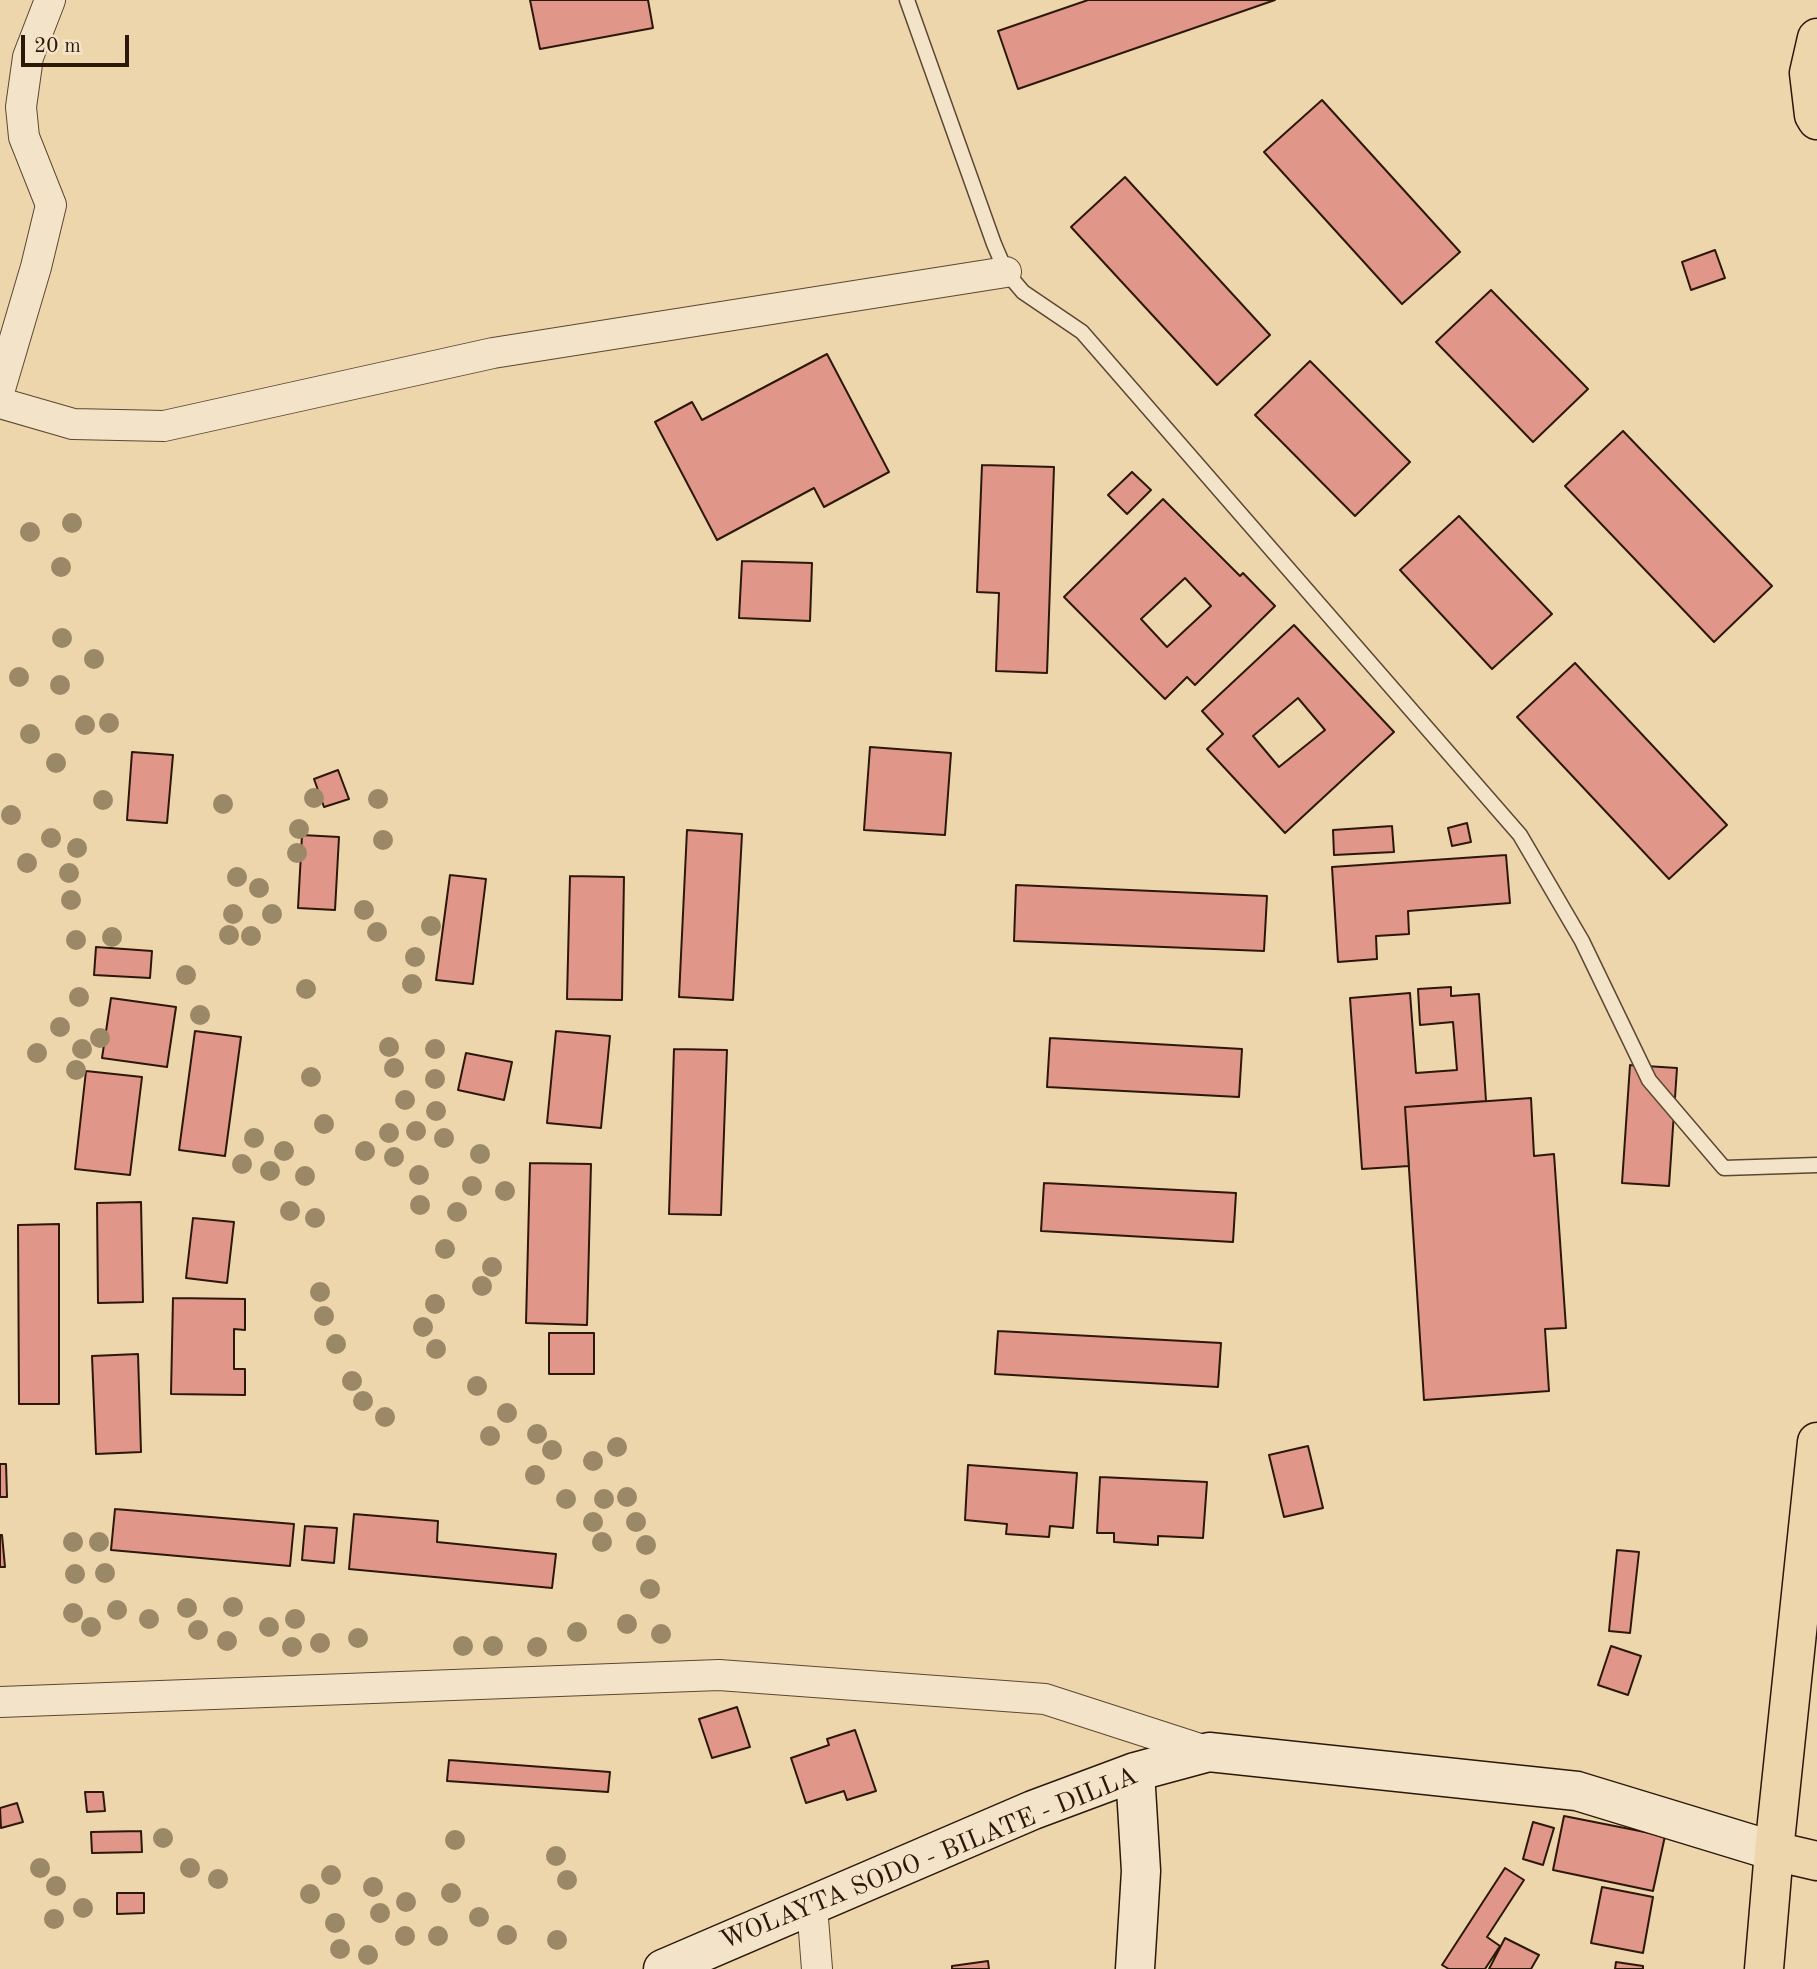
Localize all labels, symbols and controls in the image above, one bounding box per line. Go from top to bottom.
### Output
scale bar [24,21,133,65]
text: 20 m [34,36,81,57]
street label: WOLAYTA SODO - BILATE - DILLA [716,1761,1142,1957]

